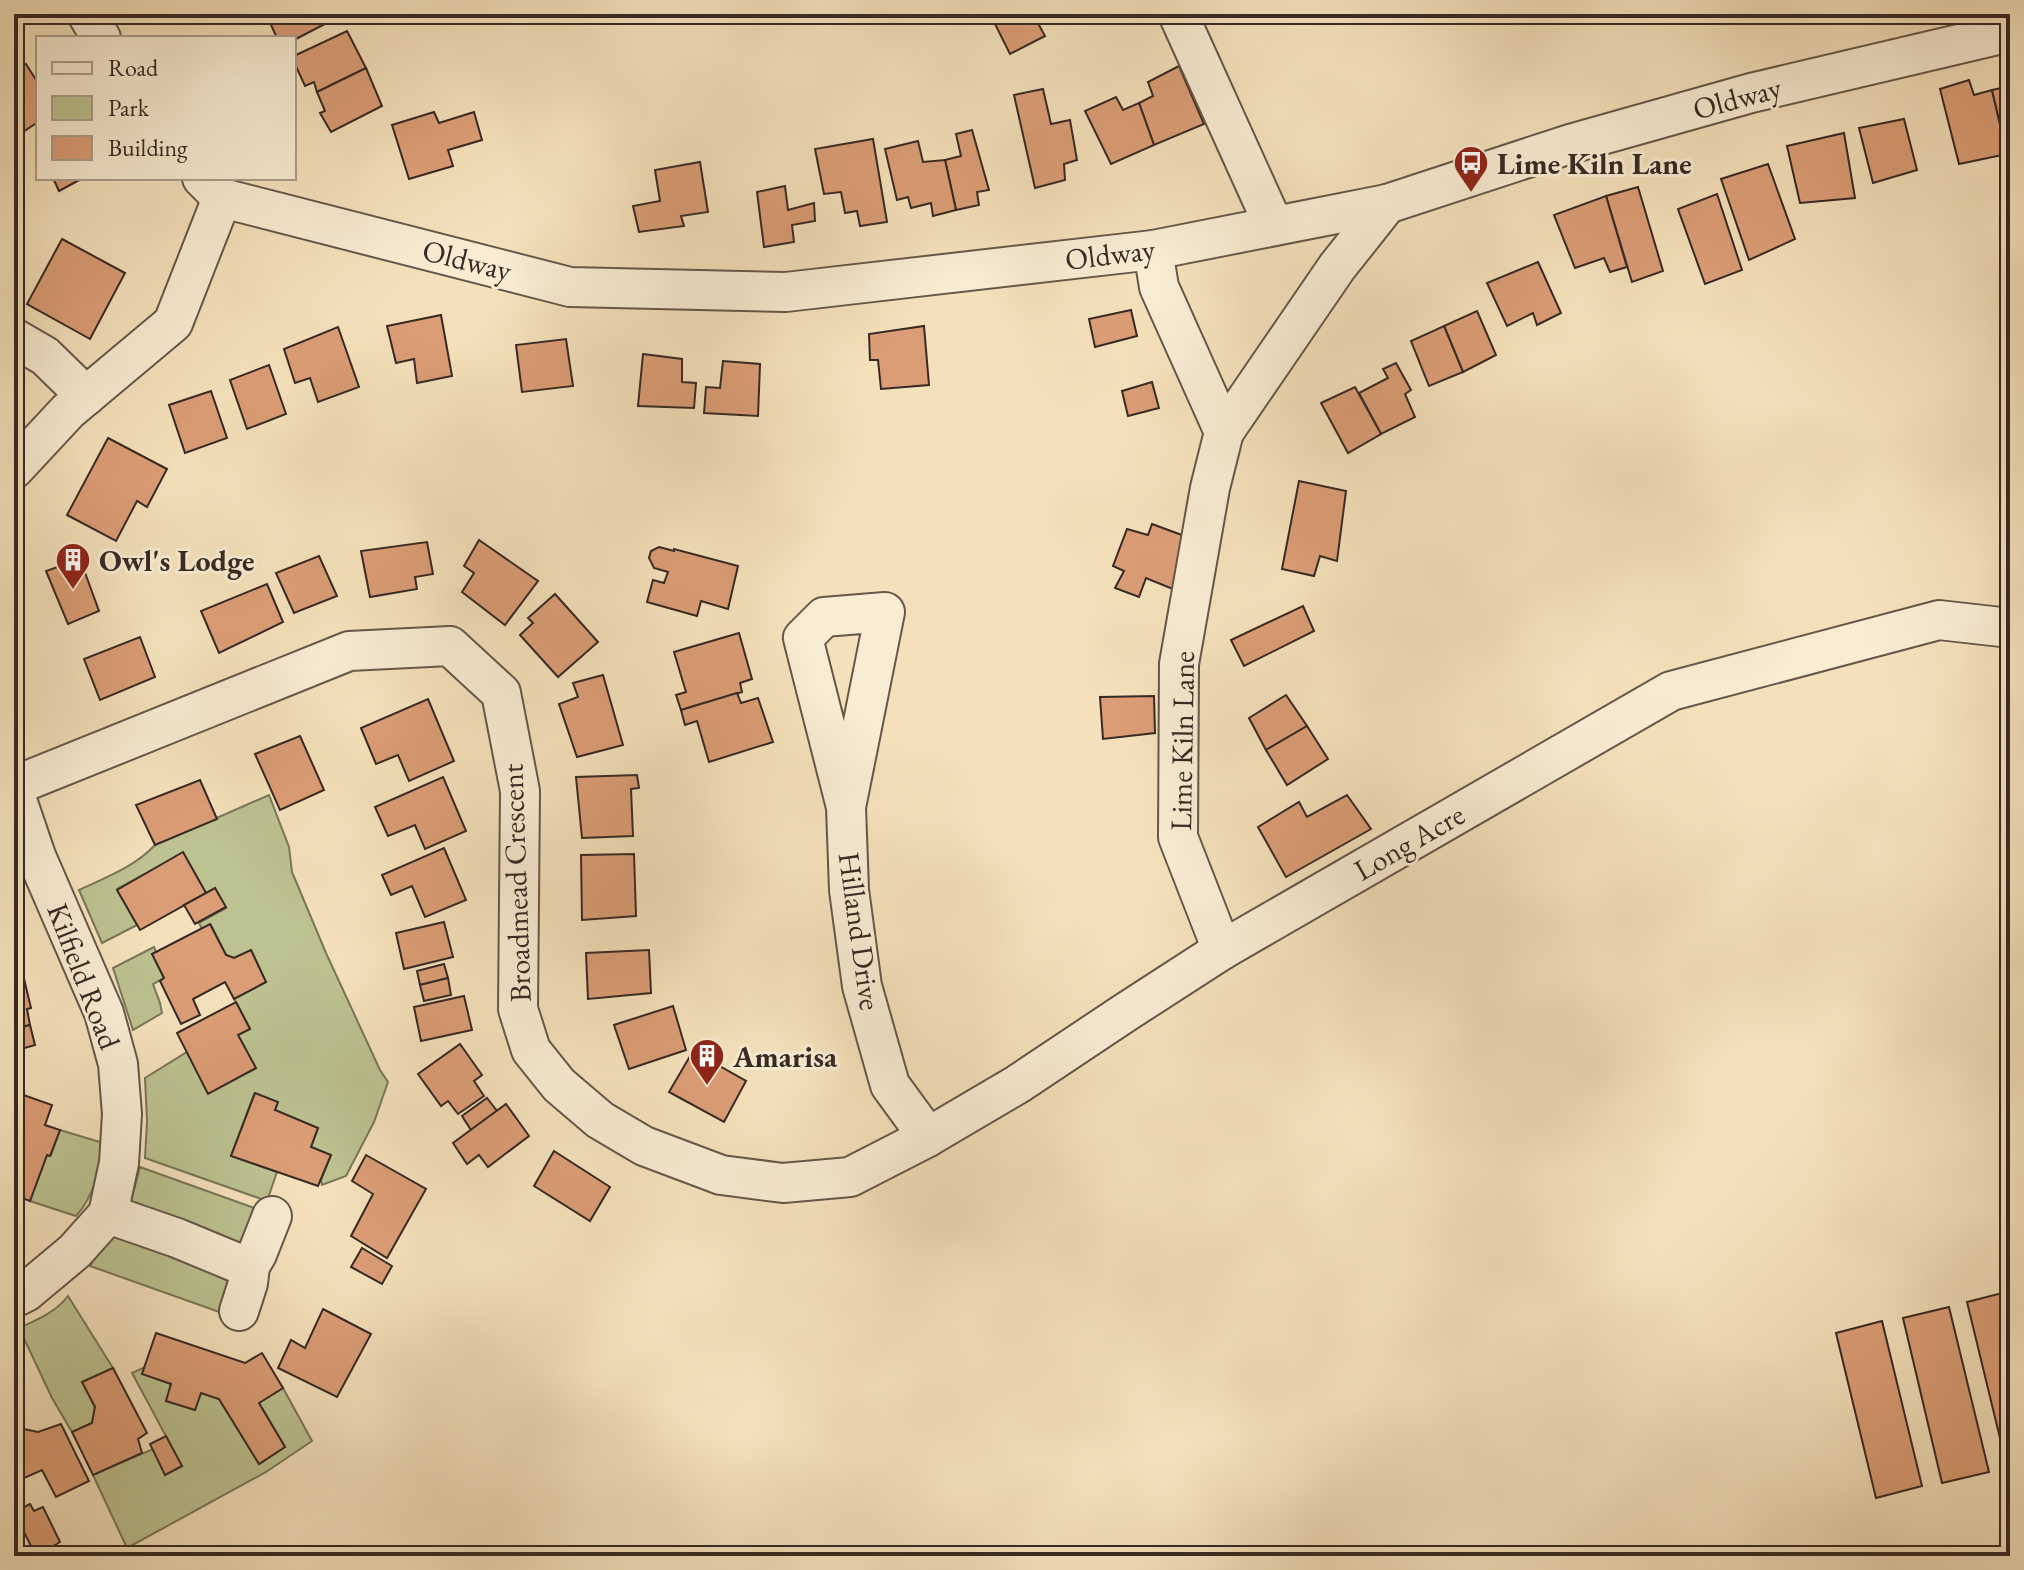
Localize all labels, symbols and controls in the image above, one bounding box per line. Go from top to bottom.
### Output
legend [36,36,296,180]
text: Road [108,52,159,83]
street label: Oldway [1688,67,1786,129]
text: Park [108,92,150,123]
text: Building [108,132,188,163]
bus stop icon: Lime Kiln Lane [1452,144,1490,194]
place label: Lime Kiln Lane [1497,144,1692,183]
street label: Oldway [1063,229,1158,279]
street label: Oldway [419,230,516,290]
building icon: Owl's Lodge [54,541,92,591]
place label: Owl's Lodge [99,541,254,580]
street label: Lime Kiln Lane [1161,651,1203,831]
street label: Broadmead Crescent [492,763,540,1003]
street label: Long Acre [1347,795,1471,889]
street label: Hilland Drive [830,849,890,1013]
street label: Kilfield Road [38,897,130,1055]
building icon: Amarisa [688,1037,726,1087]
place label: Amarisa [732,1037,838,1076]

